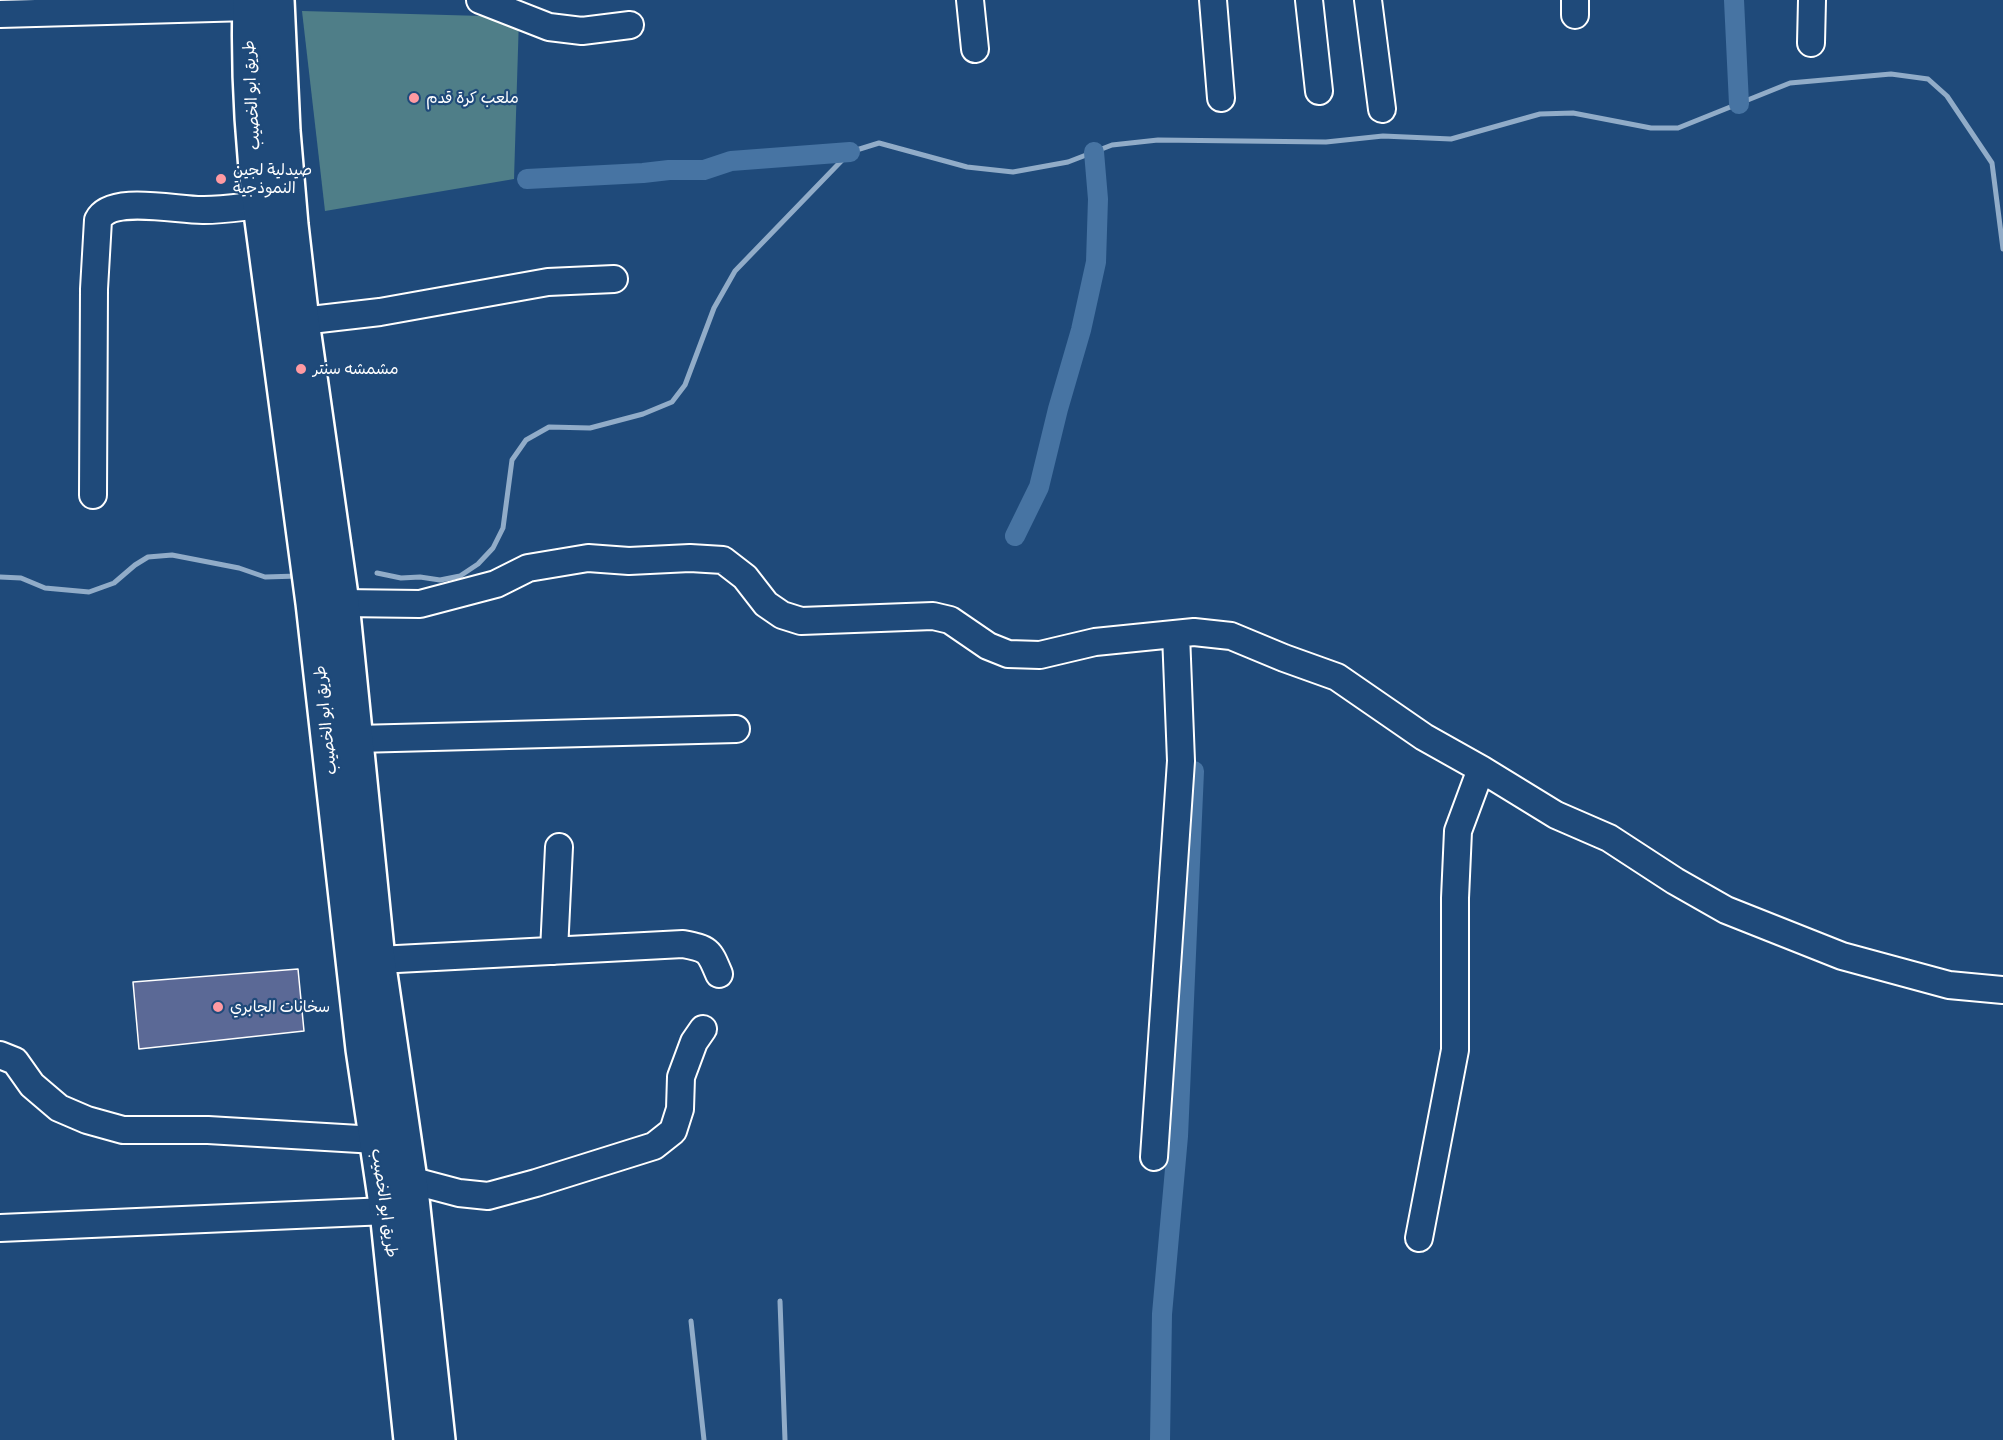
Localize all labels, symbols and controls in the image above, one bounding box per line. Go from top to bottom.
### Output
street label: طريق ابو الخصيب [240,40,264,150]
place label: ملعب كرة قدم [426,88,519,108]
marker: ملعب كرة قدم [407,91,421,105]
place label: صيدلية لجين النموذجية [233,160,312,198]
marker: صيدلية لجين النموذجية [214,172,228,186]
place label: مشمشه سنتر [313,359,399,379]
marker: مشمشه سنتر [294,362,308,376]
street label: طريق ابو الخصيب [311,664,341,776]
place label: سخانات الجابري [230,997,330,1017]
marker: سخانات الجابري [211,1000,225,1014]
street label: طريق ابو الخصيب [367,1147,401,1259]

